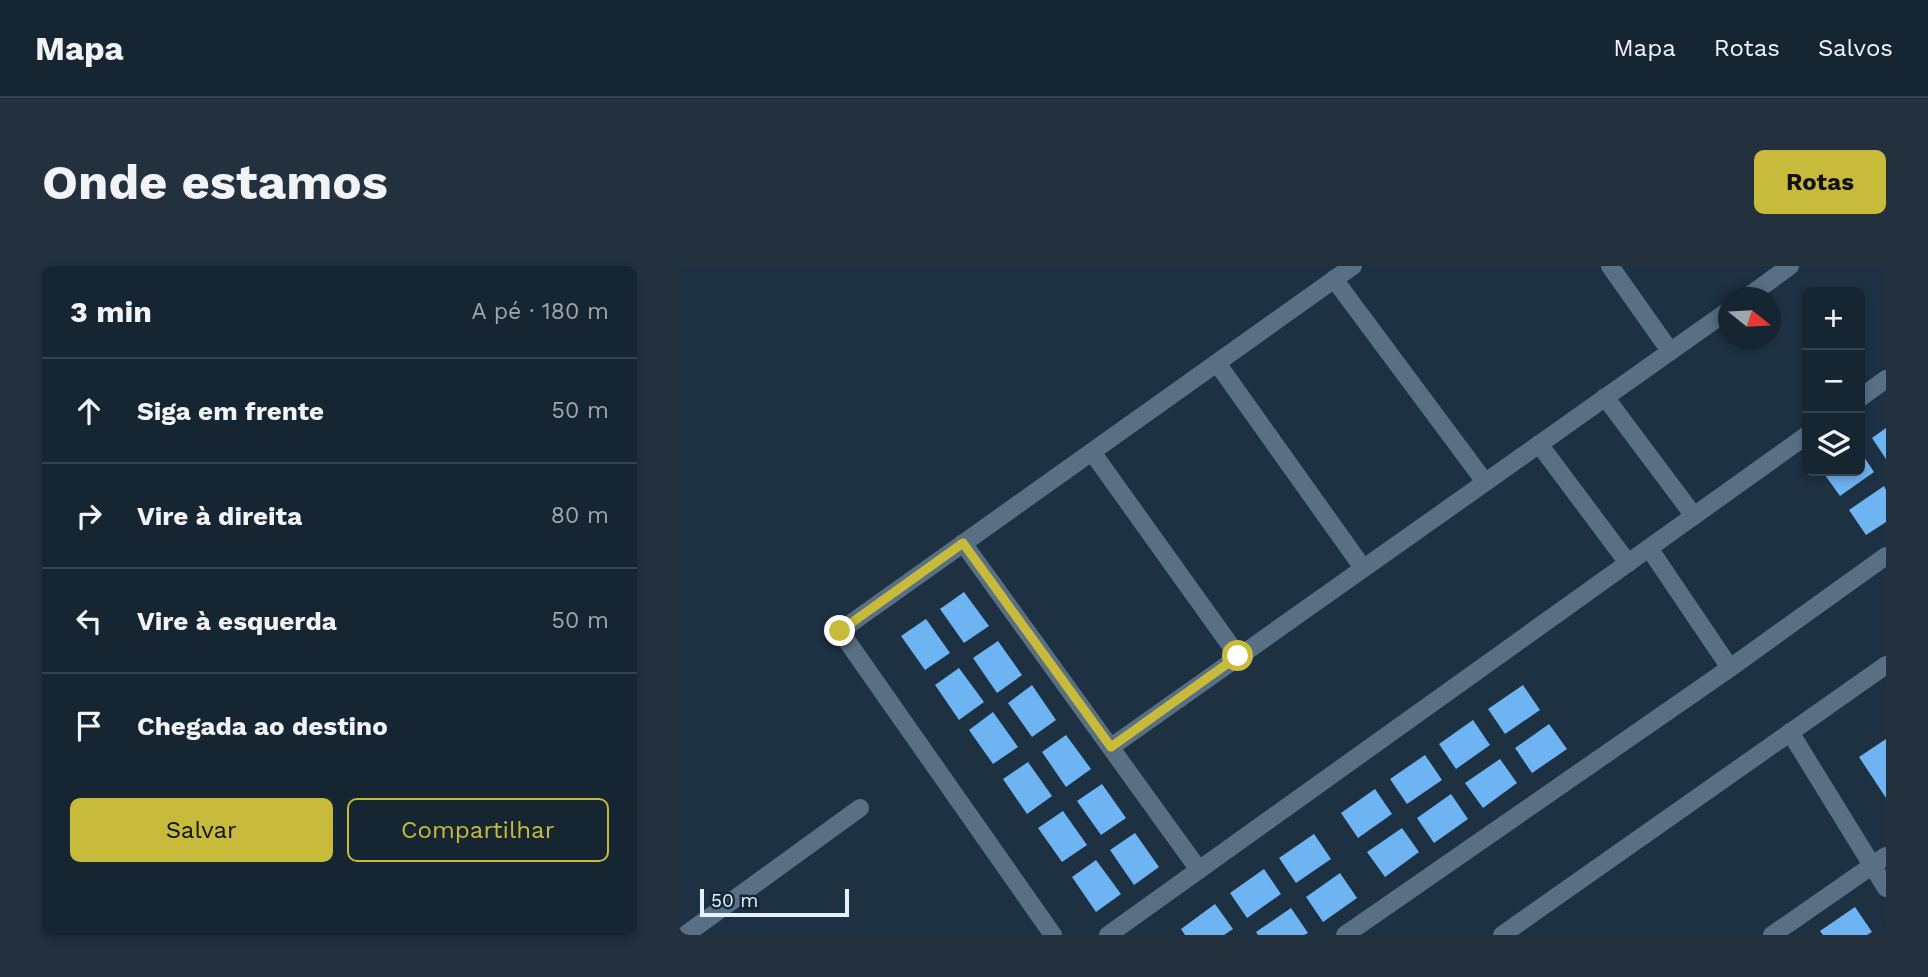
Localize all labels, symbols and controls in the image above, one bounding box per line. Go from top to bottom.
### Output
text: Mapa [35,29,124,68]
text: Mapa [1613,34,1676,62]
text: Rotas [1714,34,1780,62]
text: Salvos [1818,34,1893,62]
button: Rotas [1754,150,1886,214]
text: Onde estamos [42,153,388,211]
north arrow [1718,287,1781,350]
map controls [1802,287,1865,476]
button: + [1802,287,1865,350]
text: 3 min [70,294,152,329]
text: A pé · 180 m [472,298,609,325]
button: − [1802,350,1865,413]
icon: ahead [70,392,108,430]
text: Siga em frente [137,396,324,426]
text: 50 m [552,397,609,424]
button: layers [1802,413,1865,476]
icon: right [70,497,108,535]
text: Vire à direita [137,501,302,531]
text: 80 m [551,502,609,529]
icon: left [70,602,108,640]
text: Vire à esquerda [137,606,337,636]
text: 50 m [552,607,609,634]
route end [824,615,855,646]
route start [1222,640,1253,671]
icon: arrive [70,707,108,745]
text: Chegada ao destino [137,711,388,741]
button: Salvar [70,798,333,862]
button: Compartilhar [347,798,609,862]
scale bar [700,886,849,918]
text: 50 m [711,889,758,912]

